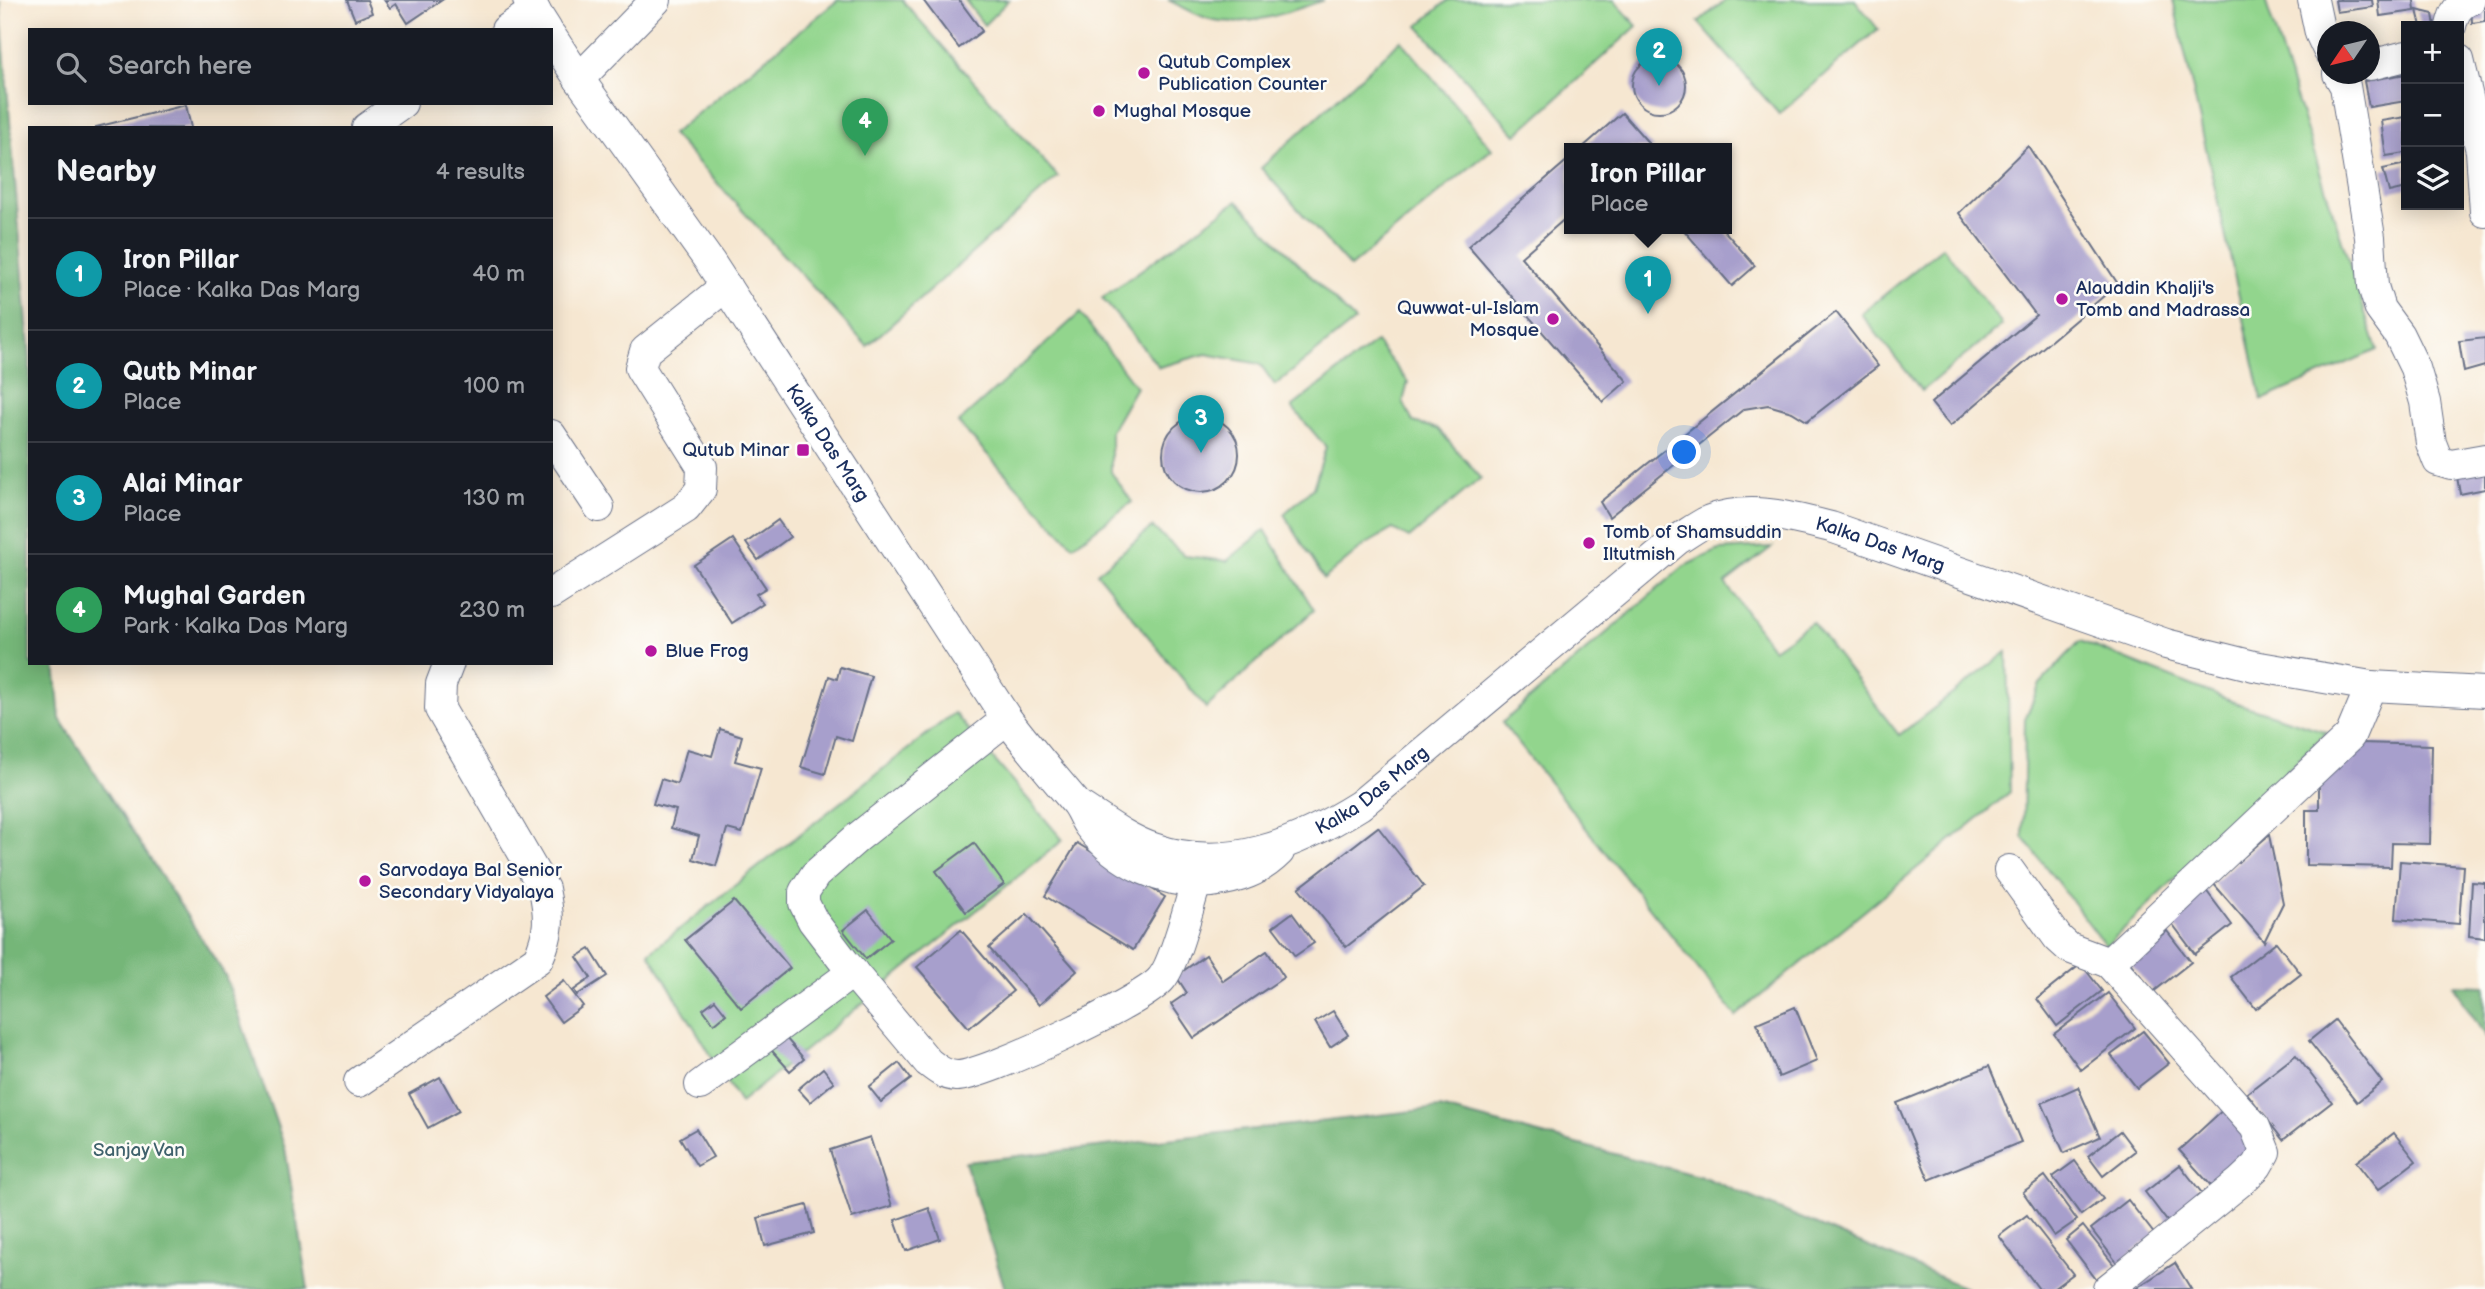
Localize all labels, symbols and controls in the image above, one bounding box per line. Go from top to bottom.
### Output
north arrow [2317,21,2380,84]
map controls [2401,21,2464,210]
button: + [2401,21,2464,84]
search box [28,28,553,105]
pin: 2 [1636,28,1682,86]
icon: search [52,48,90,86]
text: Search here [108,51,252,82]
place label: Qutub Complex Publication Counter [1158,51,1328,96]
marker: Qutub Complex Publication Counter [1136,65,1152,81]
button: − [2401,84,2464,147]
pin: 4 [842,98,888,156]
place label: Mughal Mosque [1113,100,1251,123]
marker: Mughal Mosque [1091,103,1107,119]
popup [1564,143,1732,234]
button: layers [2401,147,2464,210]
text: Nearby [56,154,156,190]
text: 4 results [436,158,525,186]
text: Iron Pillar [1590,159,1706,190]
text: Place [1590,190,1648,218]
text: Iron Pillar [123,245,239,276]
pin: 1 [1625,256,1671,314]
text: 1 [74,260,84,288]
text: 40 m [472,260,525,288]
text: Place · Kalka Das Marg [123,276,360,304]
place label: Alauddin Khalji's Tomb and Madrassa [2076,277,2250,322]
marker: Alauddin Khalji's Tomb and Madrassa [2054,291,2070,307]
place label: Quwwat-ul-Islam Mosque [1397,297,1539,342]
marker: Quwwat-ul-Islam Mosque [1545,311,1561,327]
text: Qutb Minar [123,357,257,388]
text: 2 [72,372,86,400]
text: 100 m [464,372,525,400]
street label: Kalka Das Marg [781,380,874,506]
text: Place [123,388,181,416]
pin: 3 [1178,395,1224,453]
your location [1667,435,1701,469]
place label: Qutub Minar [682,439,790,462]
marker: Qutub Minar [795,442,811,458]
text: Alai Minar [123,469,242,500]
text: 3 [72,484,86,512]
text: 130 m [463,484,525,512]
text: Place [123,500,181,528]
street label: Kalka Das Marg [1813,512,1948,577]
place label: Tomb of Shamsuddin Iltutmish [1603,521,1782,566]
marker: Tomb of Shamsuddin Iltutmish [1581,535,1597,551]
text: Mughal Garden [123,581,306,612]
text: 4 [72,596,86,624]
text: 230 m [459,596,525,624]
text: Park · Kalka Das Marg [123,612,348,640]
place label: Blue Frog [665,640,749,663]
marker: Blue Frog [643,643,659,659]
street label: Kalka Das Marg [1312,741,1433,840]
place label: Sarvodaya Bal Senior Secondary Vidyalaya [379,859,563,904]
marker: Sarvodaya Bal Senior Secondary Vidyalaya [357,873,373,889]
park label: Sanjay Van [93,1139,185,1162]

